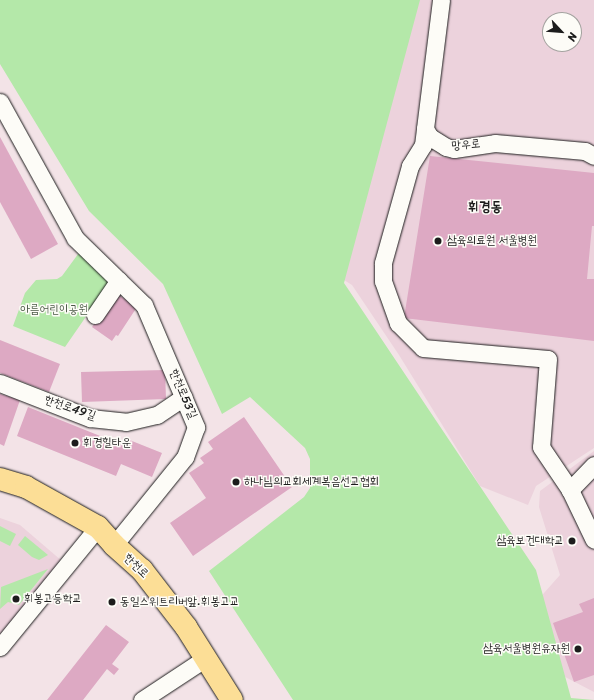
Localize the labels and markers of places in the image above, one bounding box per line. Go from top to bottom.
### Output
place label: 삼육의료원 서울병원 [447,234,537,248]
marker: 삼육의료원 서울병원 [432,235,444,247]
place label: 휘경힐타운 [83,436,131,450]
marker: 휘경힐타운 [70,438,80,448]
place label: 하나님의교회세계복음선교협회 [244,475,379,489]
marker: 하나님의교회세계복음선교협회 [231,477,241,487]
place label: 삼육보건대학교 [496,534,564,548]
marker: 삼육보건대학교 [567,536,577,546]
place label: 휘봉고등학교 [24,592,82,606]
marker: 휘봉고등학교 [11,594,21,604]
place label: 동일스위트리버앞.휘봉고교 [120,595,239,609]
marker: 동일스위트리버앞.휘봉고교 [107,597,117,607]
place label: 삼육서울병원유자원 [483,642,570,656]
marker: 삼육서울병원유자원 [573,644,583,654]

